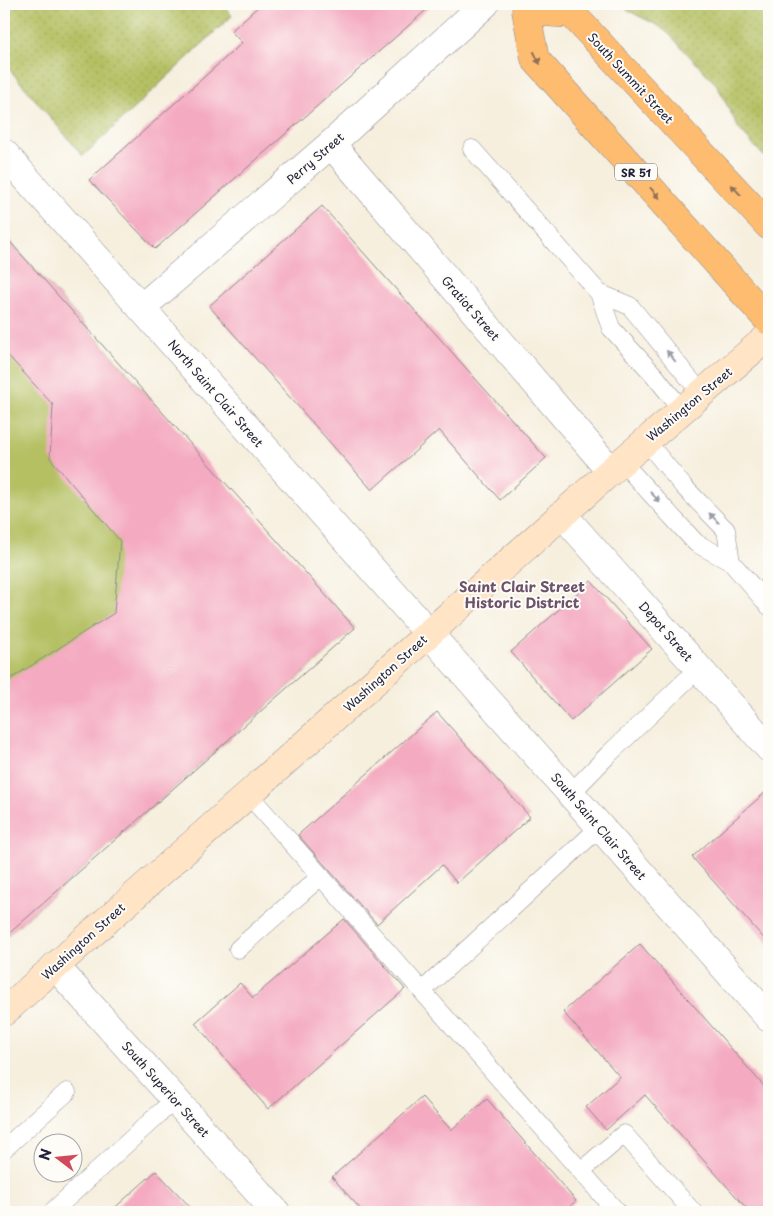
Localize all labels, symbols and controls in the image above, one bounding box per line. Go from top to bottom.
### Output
street label: South Summit Street [584,29,678,128]
one-way arrow [533,51,542,66]
street label: Perry Street [282,128,348,188]
road number: SR 51 [615,163,657,180]
one-way arrow [730,185,742,197]
one-way arrow [649,187,661,199]
street label: Gratiot Street [438,272,504,344]
street label: North Saint Clair Street [164,335,268,451]
one-way arrow [666,350,677,362]
street label: Washington Street [642,363,736,445]
one-way arrow [649,491,661,503]
one-way arrow [708,513,720,525]
district label: Saint Clair Street Historic District [459,576,585,613]
street label: Depot Street [635,597,697,665]
street label: Washington Street [339,630,431,716]
street label: South Saint Clair Street [547,768,651,884]
street label: Washington Street [37,898,129,984]
street label: South Superior Street [118,1037,214,1141]
north arrow [32,1134,82,1184]
text: N [33,1146,57,1163]

